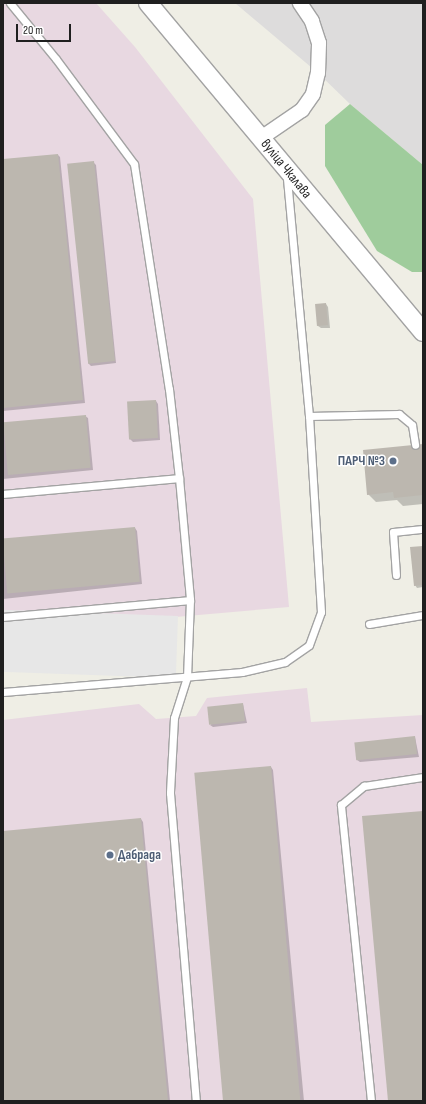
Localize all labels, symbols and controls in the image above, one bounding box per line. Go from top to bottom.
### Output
scale bar [18,16,73,42]
text: 20 m [23,23,43,38]
street label: вуліца Чкалава [257,136,315,202]
place label: ПАРЧ №3 [338,453,385,469]
marker: ПАРЧ №3 [388,456,398,466]
place label: Дабрада [118,847,161,863]
marker: Дабрада [105,850,115,860]

